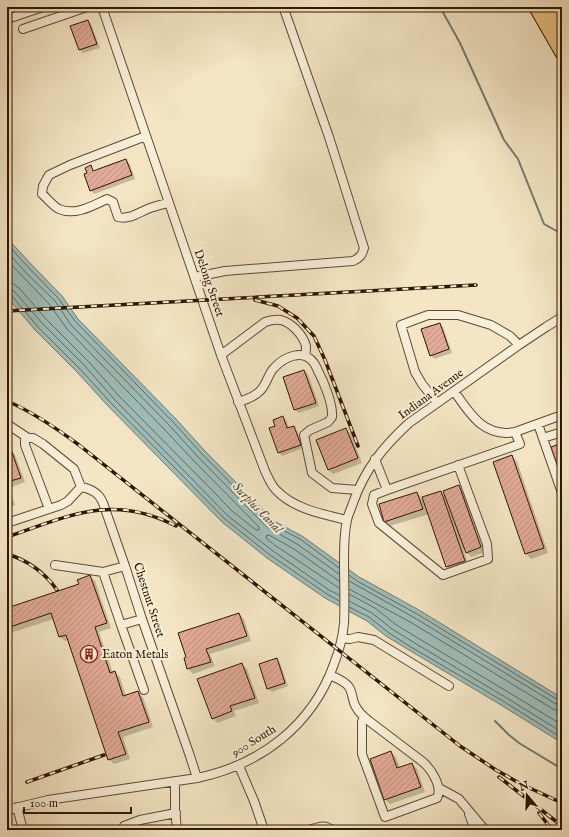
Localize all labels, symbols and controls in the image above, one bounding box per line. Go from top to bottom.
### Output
street label: Delong Street [190,247,228,319]
street label: Indiana Avenue [395,365,467,423]
water label: Surplus Canal [228,479,286,538]
street label: Chestnut Street [130,561,168,639]
building icon: Eaton Metals [79,644,99,664]
place label: Eaton Metals [102,647,169,662]
street label: 900 South [228,721,279,761]
north arrow [507,775,547,815]
text: N [516,778,531,795]
scale bar [24,789,131,815]
text: 100 m [30,796,58,811]

